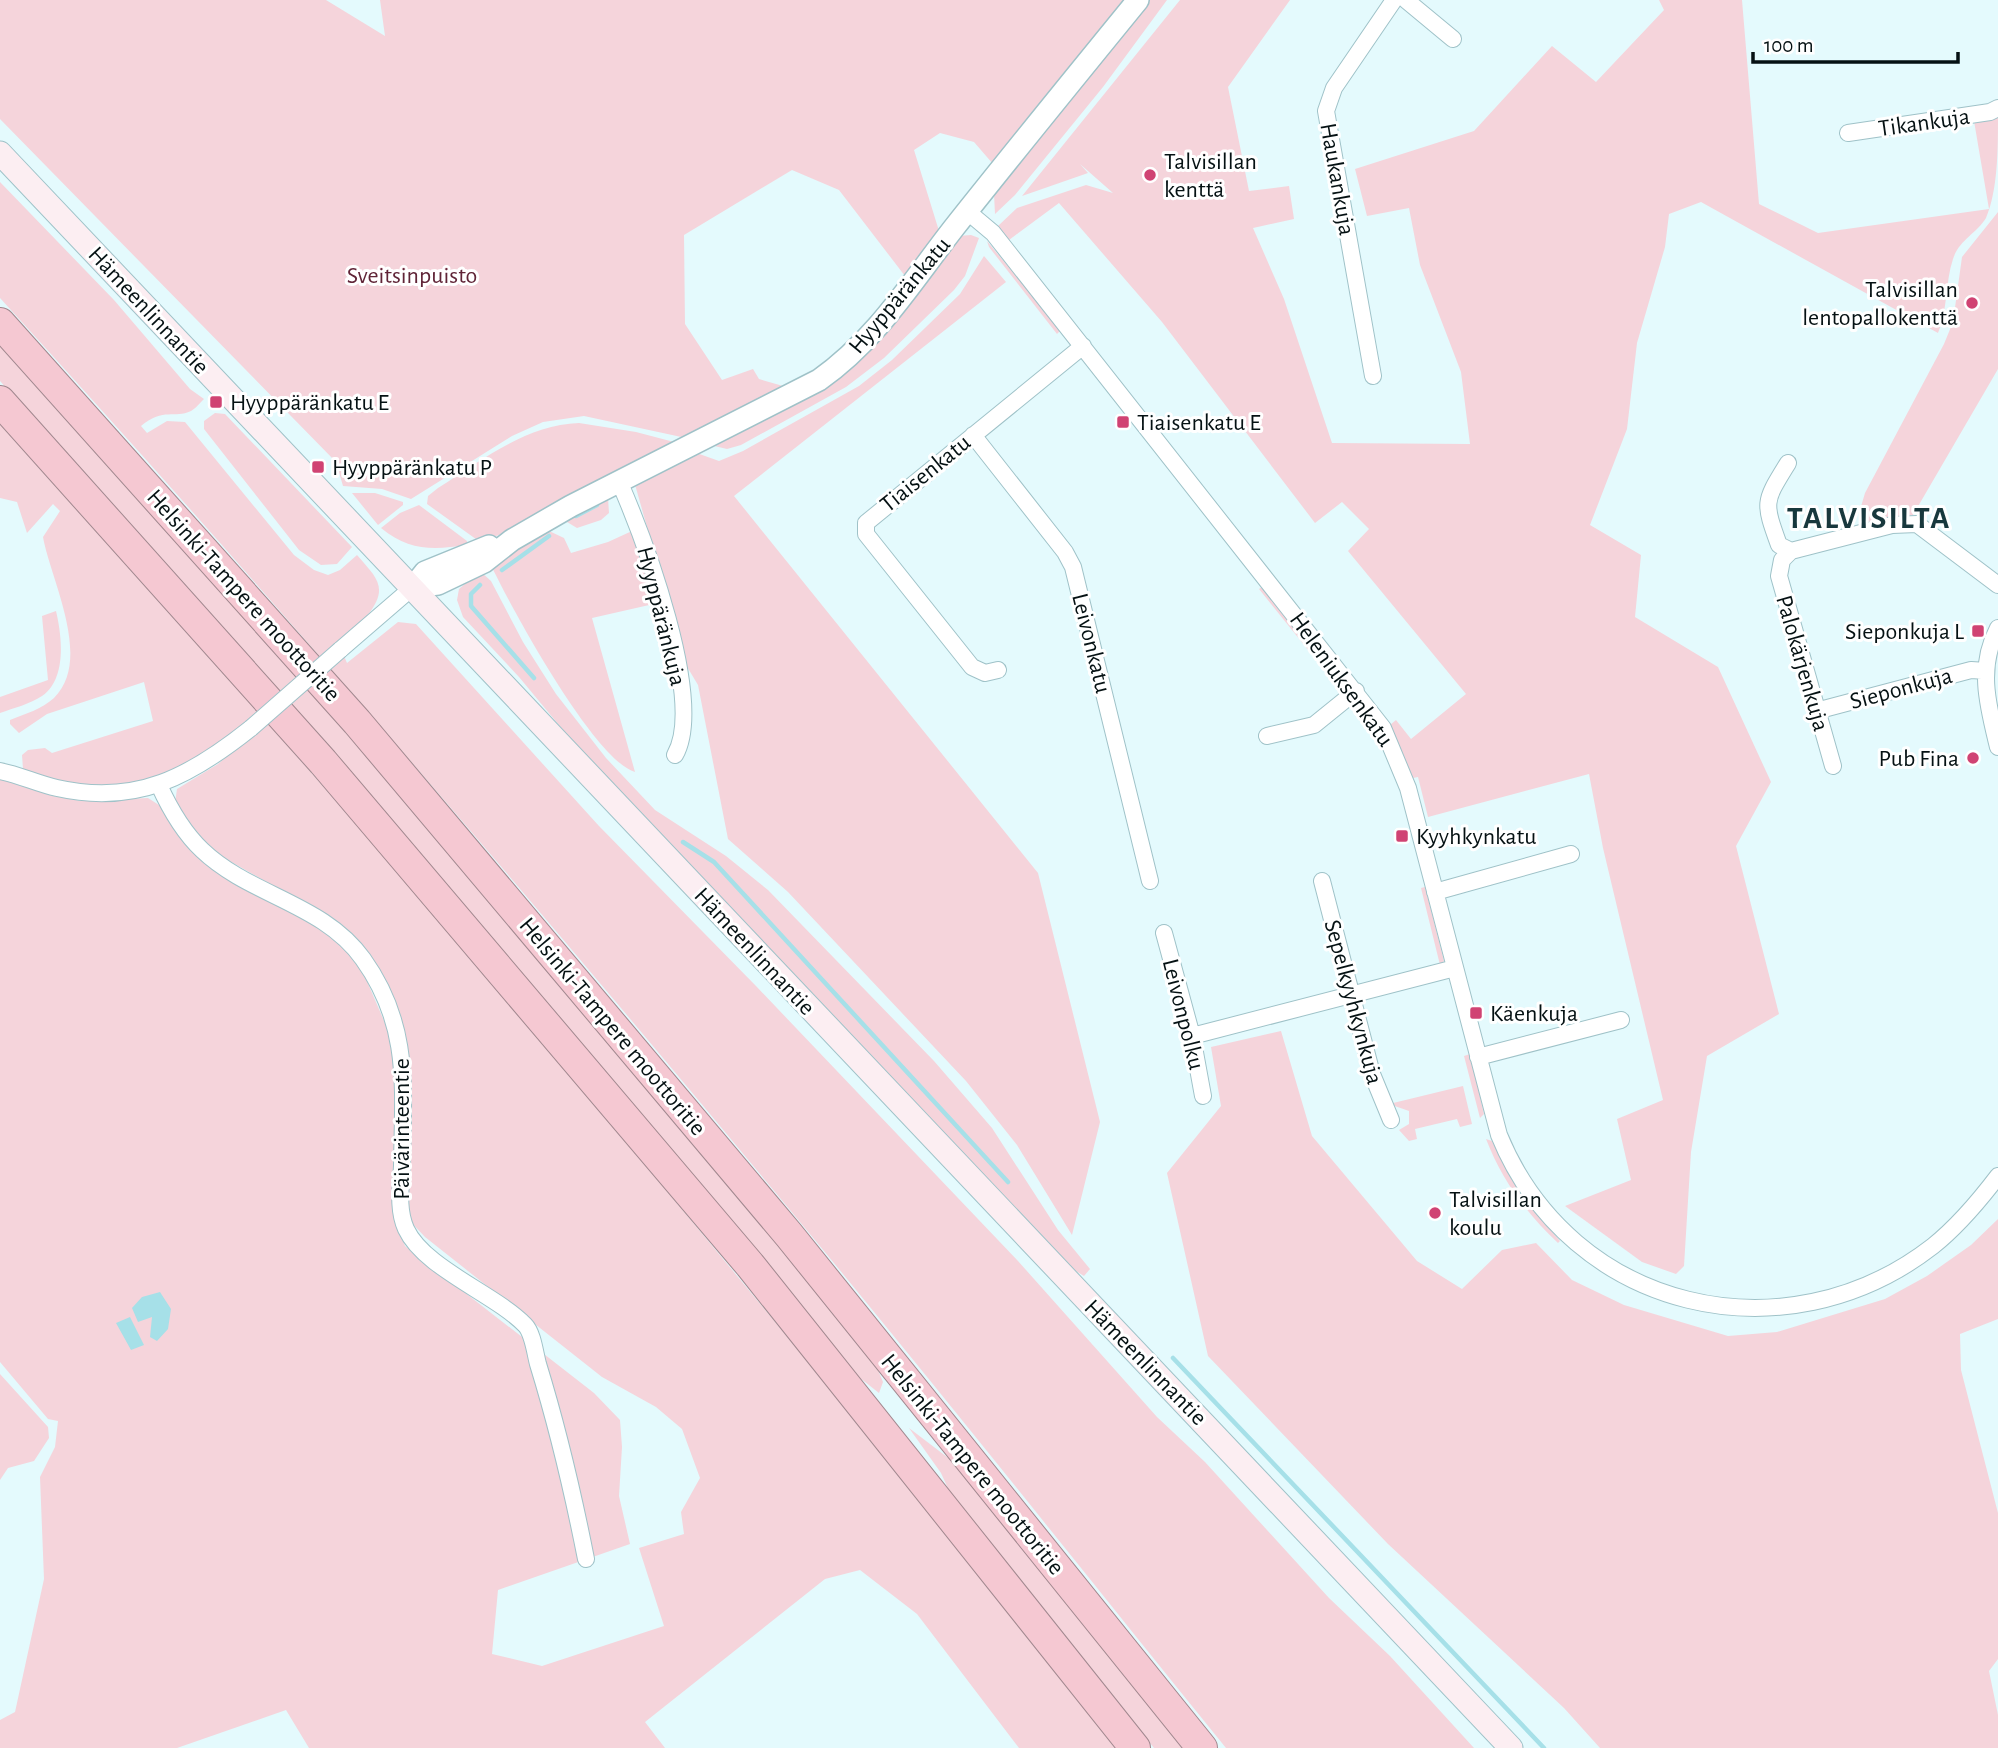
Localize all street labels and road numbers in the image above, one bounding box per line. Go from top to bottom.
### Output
street label: Tikankuja [1877,105,1971,141]
street label: Haukankuja [1315,121,1359,237]
street label: Hyyppäränkatu [844,233,955,358]
street label: Hämeenlinnantie [83,242,213,379]
street label: Tiaisenkatu [876,430,975,517]
street label: Helsinki-Tampere moottoritie [142,485,345,706]
street label: Hyyppäränkuja [632,544,690,688]
street label: Leivonkatu [1067,591,1115,695]
street label: Palokärjenkuja [1771,593,1833,734]
street label: Heleniuksenkatu [1285,608,1398,751]
street label: Sieponkuja [1847,664,1955,714]
street label: Hämeenlinnantie [689,883,819,1020]
street label: Helsinki-Tampere moottoritie [514,913,710,1140]
street label: Sepelkyyhkynkuja [1320,917,1387,1087]
street label: Leivonpolku [1158,956,1208,1072]
street label: Päivärinteentie [390,1058,414,1200]
street label: Hämeenlinnantie [1080,1295,1211,1430]
street label: Helsinki-Tampere moottoritie [876,1350,1068,1579]

